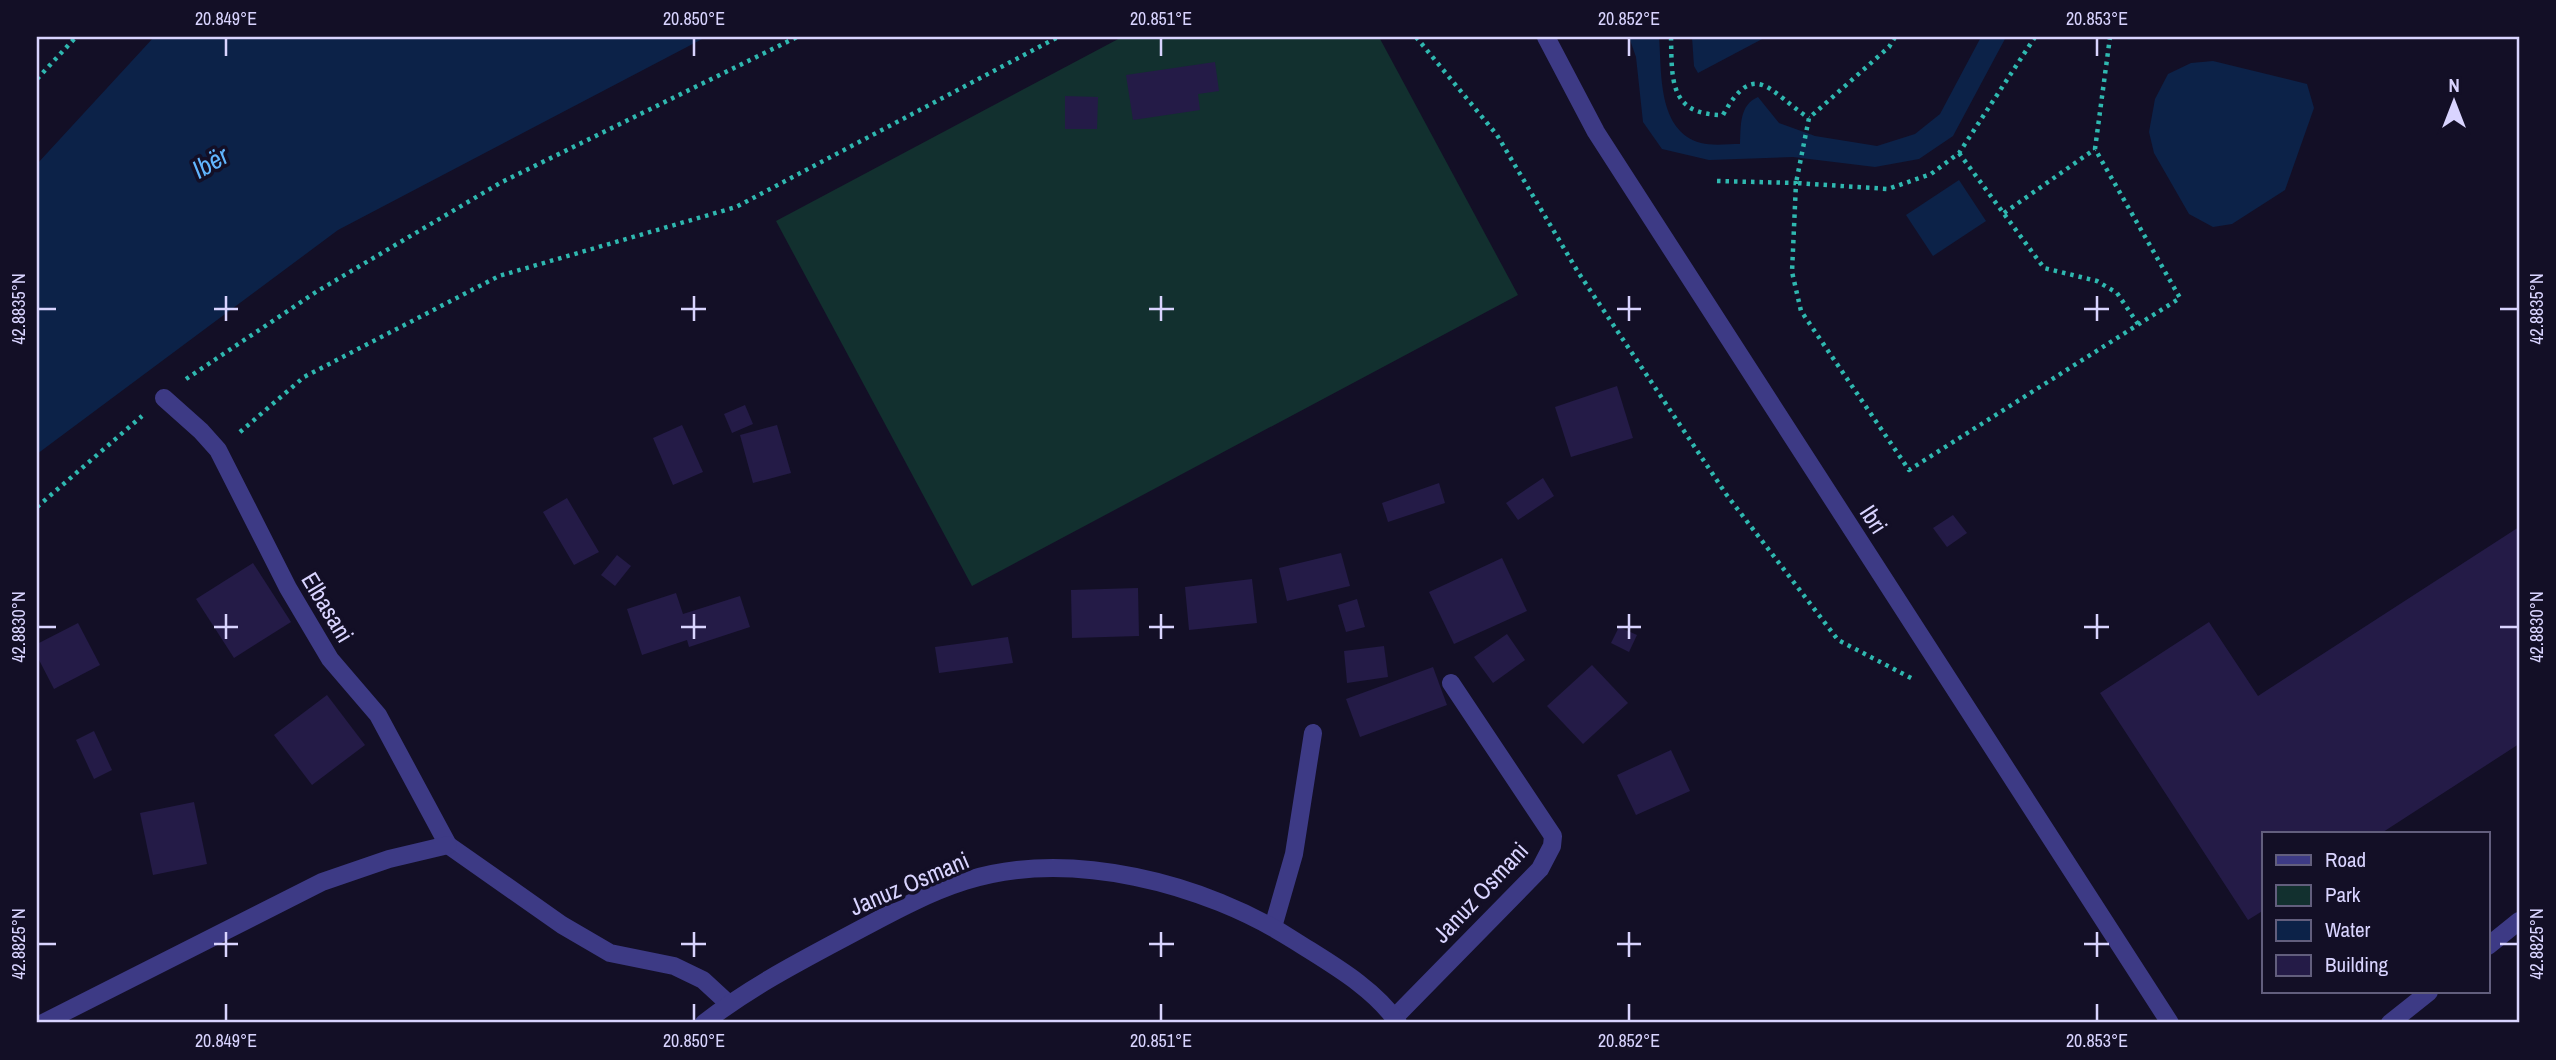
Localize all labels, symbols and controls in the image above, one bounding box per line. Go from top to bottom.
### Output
text: 20.849°E [195,6,257,31]
text: 20.850°E [663,6,725,31]
text: 20.851°E [1130,6,1192,31]
text: 20.852°E [1598,6,1660,31]
text: 20.853°E [2066,6,2128,31]
north arrow [2420,66,2490,136]
text: N [2448,72,2460,98]
water label: Ibër [185,137,235,186]
text: 42.8835°N [6,273,31,345]
text: 42.8835°N [2524,273,2549,345]
street label: Ibri [1853,498,1895,540]
street label: Elbasani [295,566,361,648]
text: 42.8830°N [6,591,31,663]
text: 42.8830°N [2524,591,2549,663]
legend [2262,832,2490,993]
street label: Januz Osmani [1425,835,1535,949]
street label: Januz Osmani [844,843,974,923]
text: Road [2325,845,2366,874]
text: Park [2325,880,2361,909]
text: 42.8825°N [6,908,31,980]
text: 42.8825°N [2524,908,2549,980]
text: Water [2325,915,2371,944]
text: Building [2325,950,2389,979]
text: 20.849°E [195,1028,257,1053]
text: 20.850°E [663,1028,725,1053]
text: 20.851°E [1130,1028,1192,1053]
text: 20.852°E [1598,1028,1660,1053]
text: 20.853°E [2066,1028,2128,1053]

